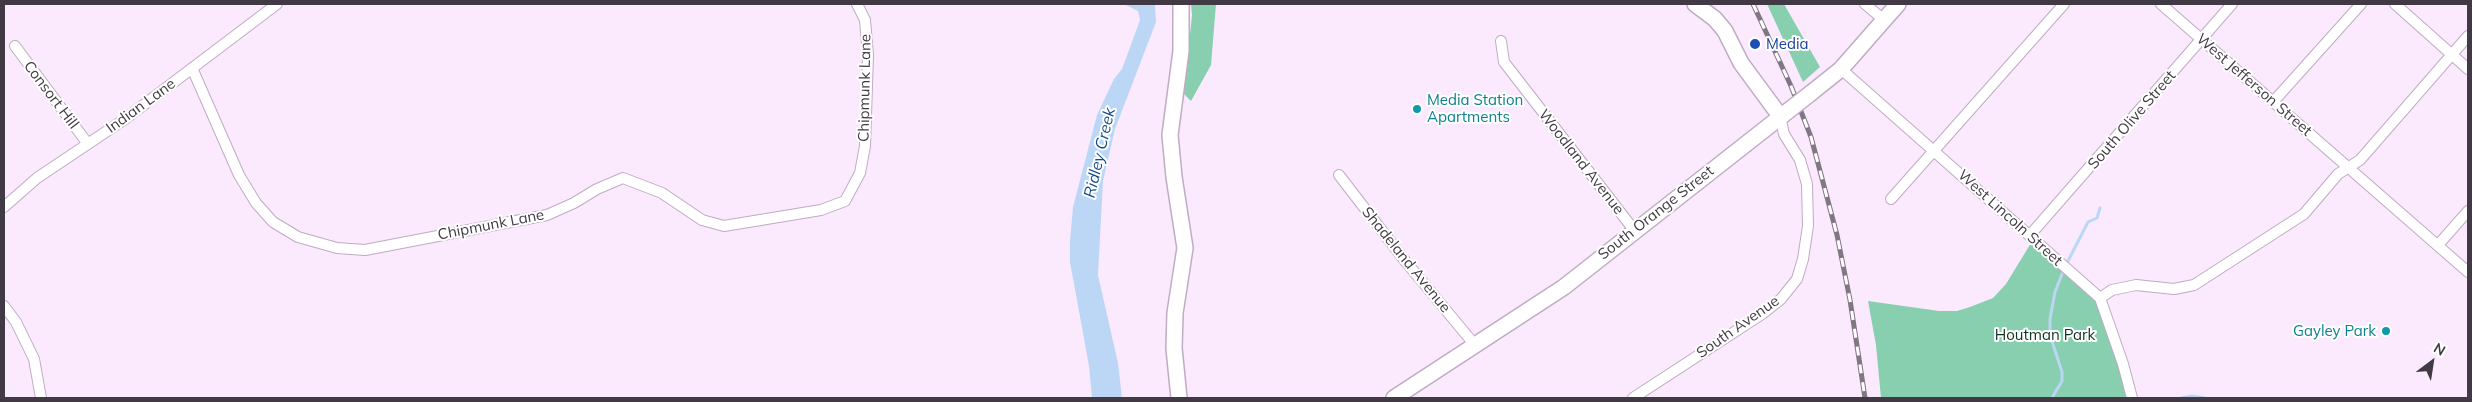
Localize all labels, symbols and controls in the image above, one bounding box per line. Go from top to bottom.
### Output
street label: West Jefferson Street [2193,30,2315,140]
street label: Chipmunk Lane [855,34,875,142]
place label: Media [1766,35,1809,53]
marker: Media [1748,37,1762,51]
street label: Consort Hill [20,58,82,132]
street label: South Olive Street [2084,67,2180,173]
street label: Indian Lane [103,75,179,137]
place label: Media Station Apartments [1427,91,1523,126]
marker: Media Station Apartments [1411,103,1423,115]
water label: Ridley Creek [1080,106,1120,200]
street label: Woodland Avenue [1534,106,1628,218]
street label: South Orange Street [1595,162,1717,264]
street label: West Lincoln Street [1954,166,2066,270]
street label: Shadeland Avenue [1358,204,1454,316]
street label: Chipmunk Lane [436,206,546,244]
street label: South Avenue [1693,292,1783,362]
place label: Gayley Park [2293,322,2376,340]
marker: Gayley Park [2380,325,2392,337]
park label: Houtman Park [1995,326,2095,344]
north arrow [2407,337,2457,387]
text: N [2431,339,2449,360]

